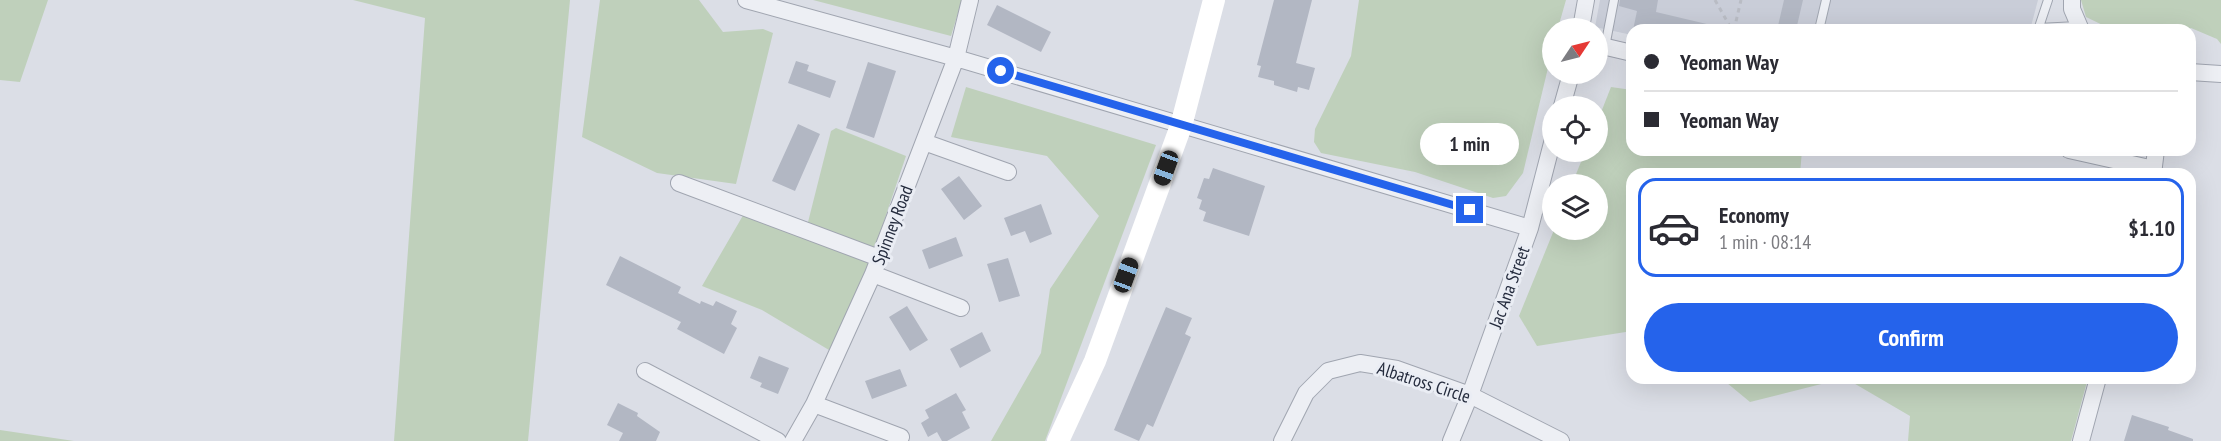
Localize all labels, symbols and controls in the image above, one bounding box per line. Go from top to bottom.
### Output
north arrow [1542,18,1608,84]
map controls [1542,18,1608,240]
text: Yeoman Way [1680,48,1778,76]
route start [987,57,1014,84]
button: locate [1542,96,1608,162]
text: Yeoman Way [1680,106,1778,134]
callout: 1 min [1420,123,1520,165]
text: 1 min [1449,131,1490,157]
car [1151,148,1181,188]
button: layers [1542,174,1608,240]
street label: Spinney Road [866,182,918,268]
route end [1456,196,1483,223]
icon: car [1647,201,1701,255]
text: Economy [1719,201,1789,229]
text: $1.10 [2128,214,2175,242]
text: 1 min · 08:14 [1719,229,1811,255]
street label: Jac Ana Street [1483,243,1534,332]
car [1111,255,1141,295]
button: Confirm [1644,303,2178,372]
street label: Albatross Circle [1375,356,1473,408]

